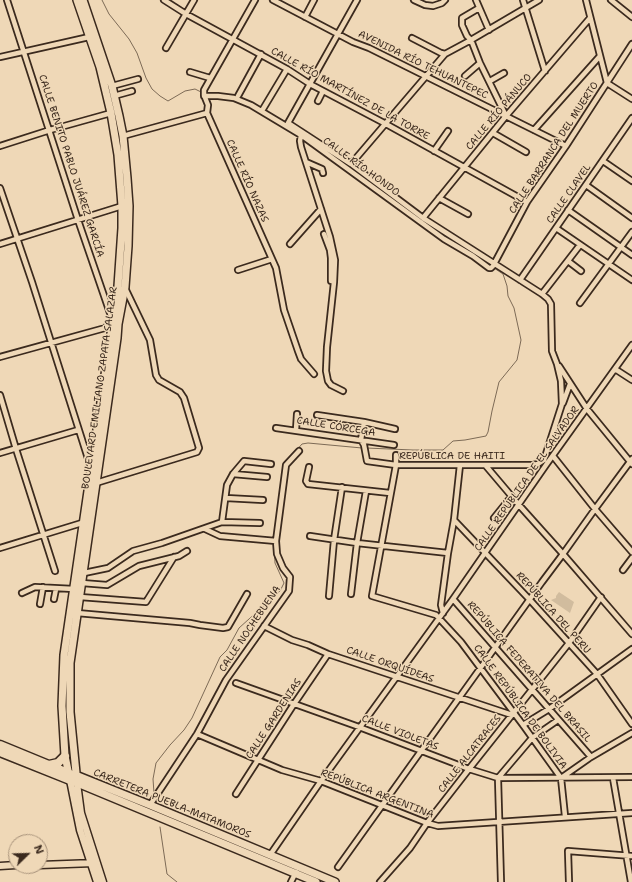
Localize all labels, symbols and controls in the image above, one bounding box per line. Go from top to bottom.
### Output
street label: AVENIDA RÍO TEHUANTEPEC [356,28,490,102]
street label: CALLE RÍO MARTÍNEZ DE LA TORRE [269,45,431,143]
street label: CALLE RÍO PÁNUCO [464,71,534,153]
street label: CALLE BENITO PABLO JUÁREZ GARCÍA [36,73,106,259]
street label: CALLE BARRANCA DEL MUERTO [507,80,601,216]
street label: CALLE RÍO HONDO [320,135,402,199]
street label: CALLE RÍO NAZAS [223,138,271,224]
street label: CALLE CLAVEL [544,162,594,226]
street label: BOULEVARD EMILIANO ZAPATA SALAZAR [80,286,120,490]
street label: CALLE REPÚBLICA DE EL SALVADOR [472,404,582,554]
street label: CALLE CÓRCEGA [296,415,376,439]
street label: REPÚBLICA DE HAITI [399,450,505,462]
street label: REPÚBLICA DEL PERU [513,570,593,656]
street label: CALLE NOCHEBUENA [217,584,283,674]
street label: REPÚBLICA FEDERATIVA DEL BRASIL [464,599,594,745]
street label: CALLE REPÚBLICA DE BOLIVIA [471,642,569,772]
street label: CALLE ORQUÍDEAS [345,644,435,686]
street label: CALLE GARDENIAS [244,677,304,761]
street label: CALLE VIOLETAS [360,713,440,753]
street label: CALLE ALCATRACES [436,713,504,795]
street label: CARRETERA PUEBLA-MATAMOROS [92,767,252,841]
street label: REPÚBLICA ARGENTINA [319,767,435,821]
north arrow [8,834,48,874]
text: N [30,843,47,856]

